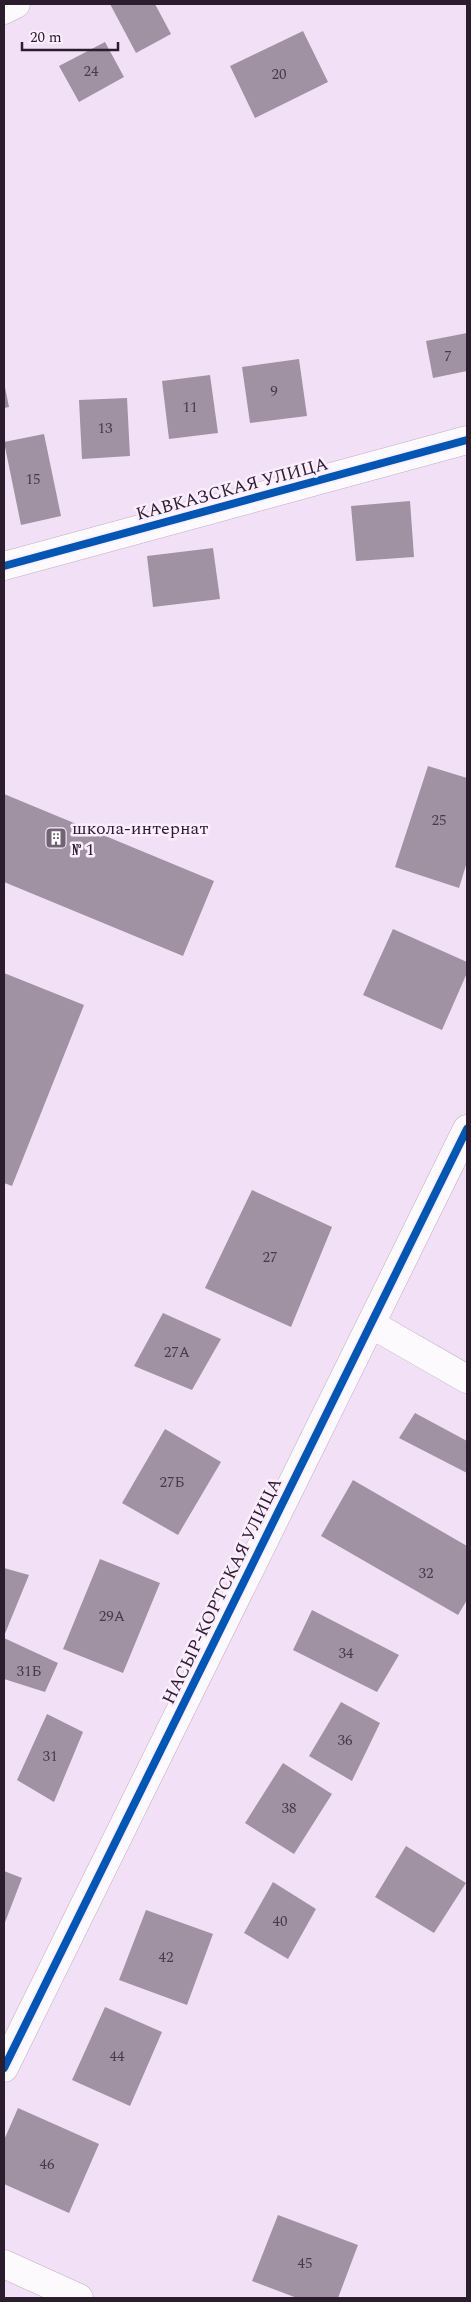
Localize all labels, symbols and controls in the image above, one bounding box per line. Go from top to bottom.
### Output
scale bar [22,20,119,52]
text: 20 m [30,26,62,49]
house number: 24 [83,60,99,83]
house number: 20 [271,63,287,86]
house number: 7 [444,345,452,368]
house number: 9 [270,380,278,403]
house number: 11 [182,396,198,419]
house number: 13 [97,417,113,440]
street label: КАВКАЗСКАЯ УЛИЦА [133,450,331,528]
house number: 15 [25,468,41,491]
house number: 25 [431,809,447,832]
place label: школа-интернат № 1 [72,815,208,863]
building icon: школа-интернат № 1 [44,826,68,850]
house number: 27 [262,1246,278,1269]
house number: 27А [164,1341,190,1364]
house number: 27Б [159,1471,185,1494]
street label: НАСЫР-КОРТСКАЯ УЛИЦА [155,1473,289,1709]
house number: 32 [418,1562,434,1585]
house number: 29А [99,1605,125,1628]
house number: 34 [338,1642,354,1665]
house number: 31Б [16,1660,42,1683]
house number: 36 [337,1729,353,1752]
house number: 31 [42,1745,58,1768]
house number: 38 [281,1797,297,1820]
house number: 40 [272,1910,288,1933]
house number: 42 [158,1946,174,1969]
house number: 44 [109,2045,125,2068]
house number: 46 [39,2153,55,2176]
house number: 45 [297,2252,313,2275]

